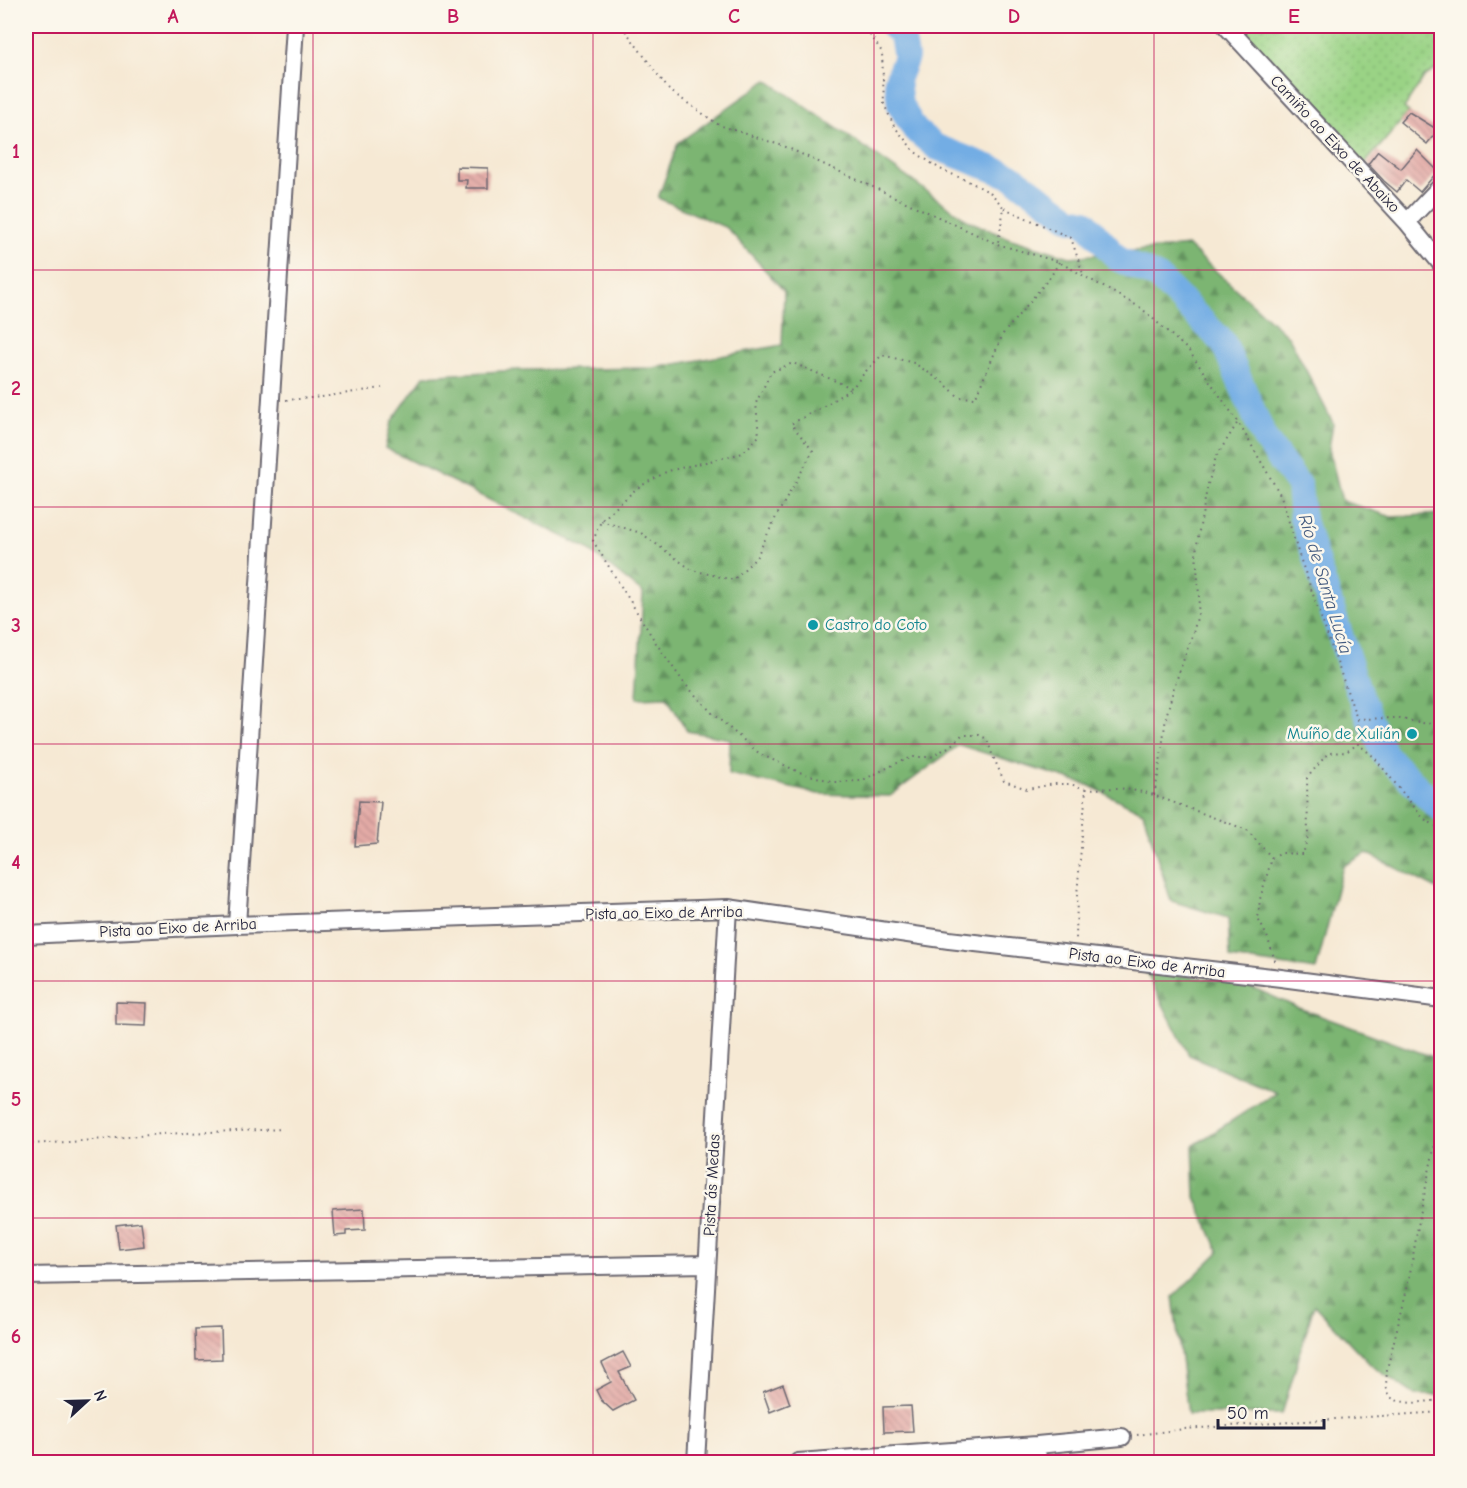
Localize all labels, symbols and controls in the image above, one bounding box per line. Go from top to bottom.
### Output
text: A [167,5,179,28]
text: B [447,5,459,28]
text: C [728,5,740,28]
text: D [1008,5,1020,28]
text: E [1288,5,1300,28]
street label: Camiño ao Eixo de Abaixo [1267,72,1403,216]
text: 1 [12,140,20,163]
text: 2 [11,377,21,400]
water label: Río de Santa Lucía [1294,512,1356,656]
text: 3 [11,614,21,637]
place label: Castro do Coto [825,616,927,634]
marker: Castro do Coto [806,618,820,632]
place label: Muíño de Xulián [1287,725,1400,743]
marker: Muíño de Xulián [1405,727,1419,741]
text: 4 [11,851,21,874]
street label: Pista ao Eixo de Arriba [585,903,743,923]
street label: Pista ao Eixo de Arriba [99,915,257,941]
street label: Pista ao Eixo de Arriba [1068,944,1226,982]
text: 5 [11,1088,21,1111]
street label: Pista ás Medas [700,1133,724,1236]
text: 6 [11,1325,21,1348]
north arrow [57,1371,117,1431]
text: N [90,1388,110,1404]
scale bar [1218,1392,1324,1430]
text: 50 m [1227,1403,1269,1424]

